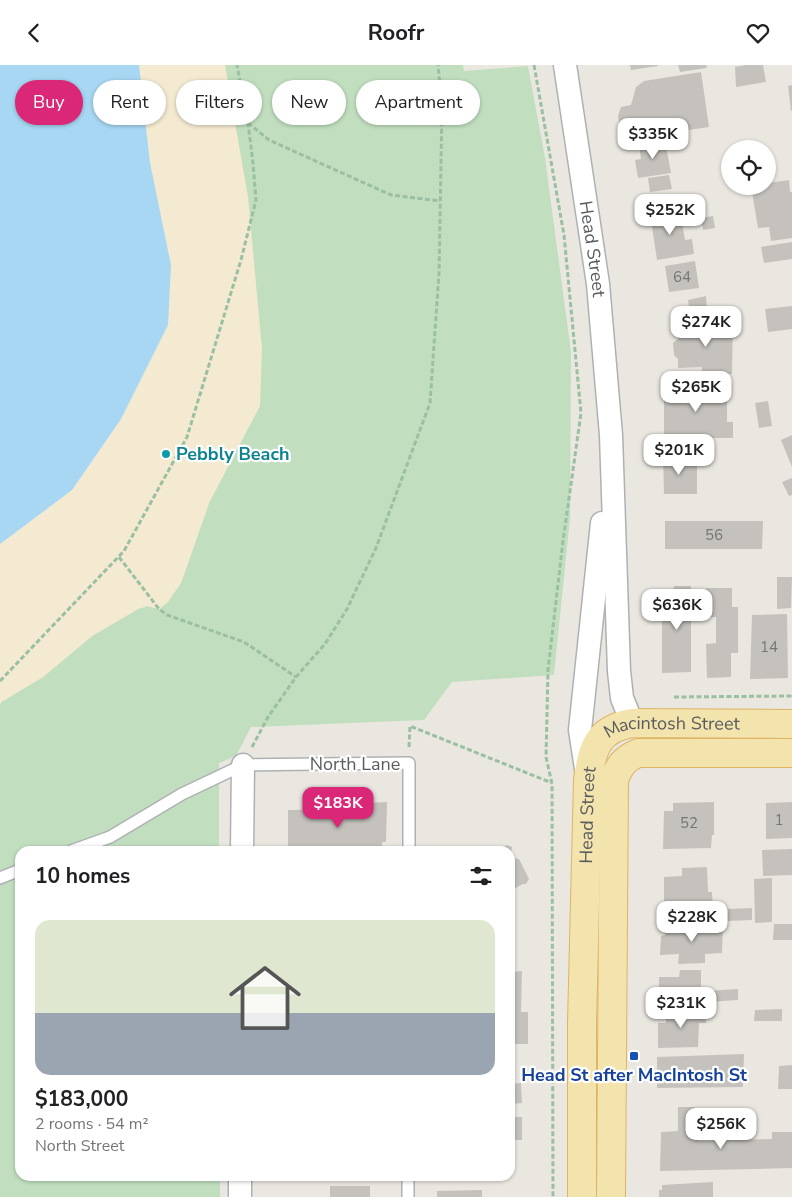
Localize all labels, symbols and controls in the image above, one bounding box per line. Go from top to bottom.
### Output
text: Roofr [368,18,424,48]
icon: back [20,19,48,47]
icon: heart [744,19,772,47]
chip: Buy [15,80,83,125]
chip: Rent [93,80,166,125]
chip: Filters [176,80,262,125]
chip: New [272,80,346,125]
chip: Apartment [356,80,480,125]
pin: $335K [618,117,688,160]
text: $335K [628,123,678,145]
map controls [721,140,776,195]
button: locate [721,140,776,195]
pin: $252K [635,193,705,236]
street label: Head Street [574,199,611,299]
text: $252K [645,199,695,221]
house number: 64 [673,267,691,287]
pin: $274K [671,305,741,348]
text: $274K [681,311,731,333]
pin: $265K [661,371,731,413]
text: $265K [671,376,721,398]
pin: $201K [644,433,714,476]
text: $201K [654,439,704,461]
place label: Pebbly Beach [176,442,290,466]
marker: Pebbly Beach [160,448,172,460]
house number: 56 [705,525,723,545]
pin: $636K [642,589,712,631]
text: $636K [652,594,702,616]
house number: 14 [760,637,778,657]
street label: Macintosh Street [599,711,741,744]
street label: North Lane [310,752,400,776]
street label: Head Street [574,764,602,864]
pin: $183K [303,787,373,829]
text: $183K [313,792,363,814]
house number: 1 [774,810,784,830]
house number: 52 [680,813,698,833]
text: 10 homes [35,862,130,890]
icon: filters [467,862,495,890]
pin: $228K [657,901,727,943]
text: $228K [667,906,717,928]
icon: home [220,953,310,1043]
pin: $231K [646,987,716,1029]
text: $231K [656,992,706,1014]
marker: Head St after MacIntosh St [628,1050,640,1062]
place label: Head St after MacIntosh St [521,1063,747,1087]
text: $183,000 [35,1085,128,1113]
pin: $256K [686,1107,756,1150]
text: 2 rooms · 54 m² [35,1113,148,1135]
text: $256K [696,1113,746,1135]
text: North Street [35,1135,124,1157]

